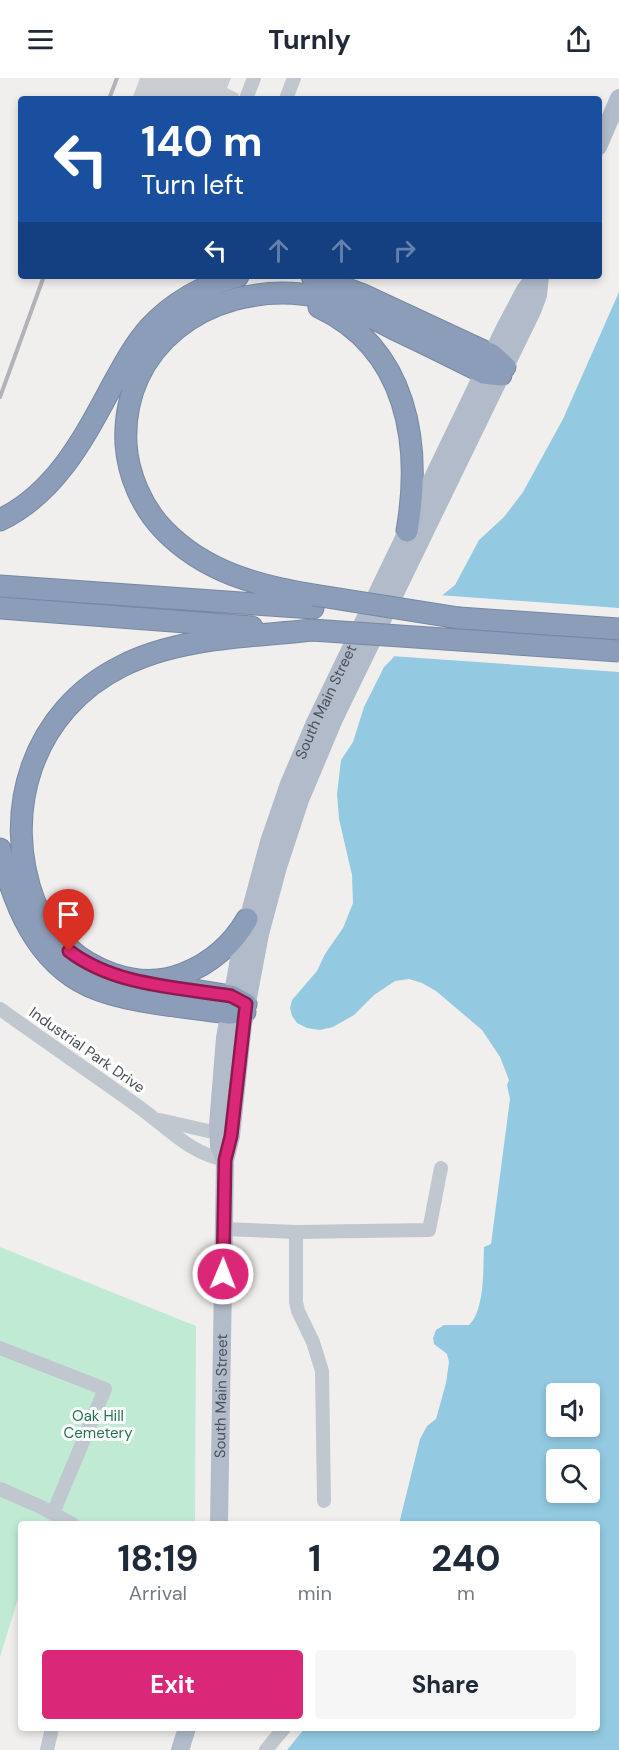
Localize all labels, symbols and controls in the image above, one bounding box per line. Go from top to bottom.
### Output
text: Turnly [268,22,351,57]
icon: menu [24,23,57,56]
icon: share [562,23,595,56]
text: 140 m [141,114,263,169]
icon: left [42,120,120,198]
text: Turn left [141,167,244,202]
icon: left [199,234,232,267]
icon: ahead [262,234,295,267]
icon: ahead [325,234,358,267]
icon: right [388,234,421,267]
street label: South Main Street [291,641,361,762]
pin [43,889,94,951]
icon: arrive [52,898,85,931]
street label: Industrial Park Drive [25,1003,149,1097]
position arrow [191,1242,255,1306]
street label: South Main Street [210,1334,232,1458]
map controls [546,1383,600,1503]
button: sound [546,1383,600,1437]
park label: Oak Hill Cemetery [64,1406,133,1443]
button: search [546,1449,600,1503]
text: 18:19 [117,1535,198,1582]
text: 1 [308,1535,321,1582]
text: 240 [431,1535,501,1582]
text: Arrival [129,1580,187,1606]
text: min [298,1580,332,1606]
text: m [457,1580,475,1606]
button: Exit [42,1650,303,1719]
button: Share [315,1650,576,1719]

